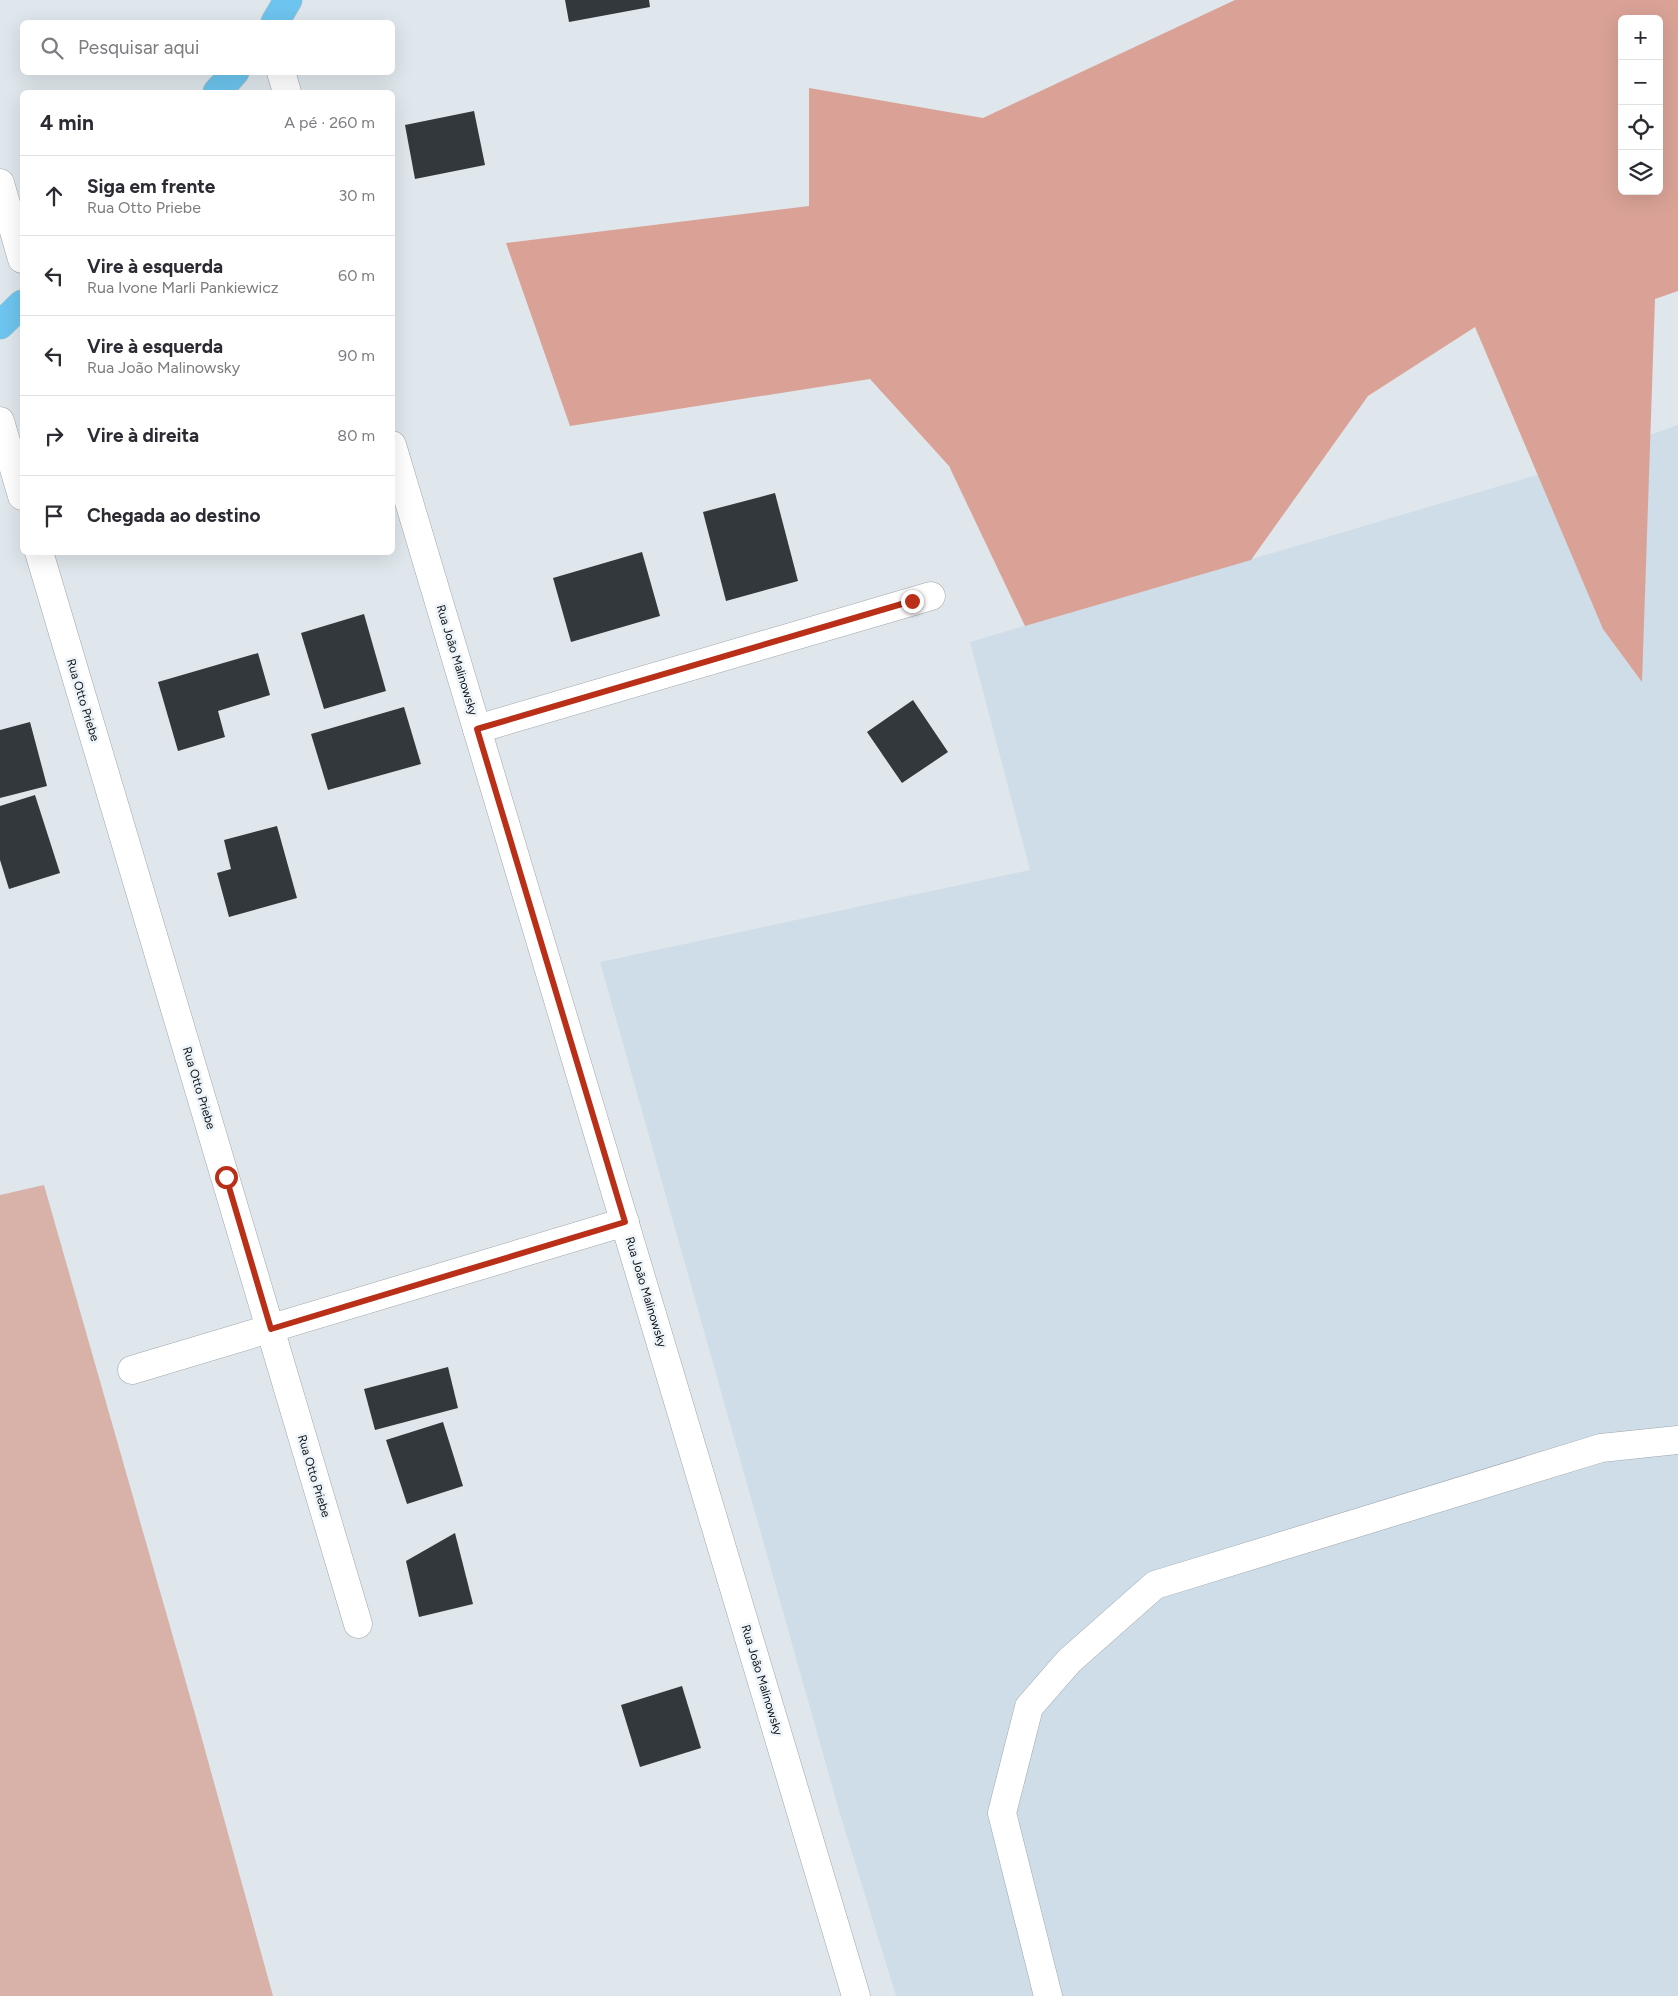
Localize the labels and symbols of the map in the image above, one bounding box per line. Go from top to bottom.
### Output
route end [901,590,924,613]
street label: Rua João Malinowsky [434,603,481,718]
street label: Rua Otto Priebe [64,657,102,743]
street label: Rua Otto Priebe [180,1045,218,1131]
route start [215,1166,238,1189]
street label: Rua João Malinowsky [623,1235,670,1350]
street label: Rua Otto Priebe [295,1433,333,1519]
street label: Rua João Malinowsky [739,1623,786,1738]

